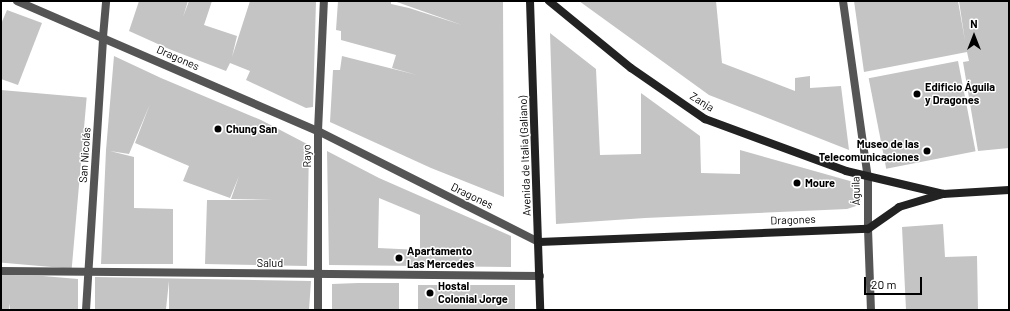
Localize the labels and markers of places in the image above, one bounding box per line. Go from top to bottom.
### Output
place label: Edificio Águila y Dragones [925,81,995,107]
marker: Edificio Águila y Dragones [912,89,922,99]
place label: Chung San [226,122,277,136]
marker: Chung San [213,124,223,134]
place label: Museo de las Telecomunicaciones [819,138,919,164]
marker: Museo de las Telecomunicaciones [922,146,932,156]
place label: Moure [805,176,835,190]
marker: Moure [792,178,802,188]
place label: Apartamento Las Mercedes [407,245,474,271]
marker: Apartamento Las Mercedes [394,253,404,263]
place label: Hostal Colonial Jorge [438,280,508,306]
marker: Hostal Colonial Jorge [425,288,435,298]

